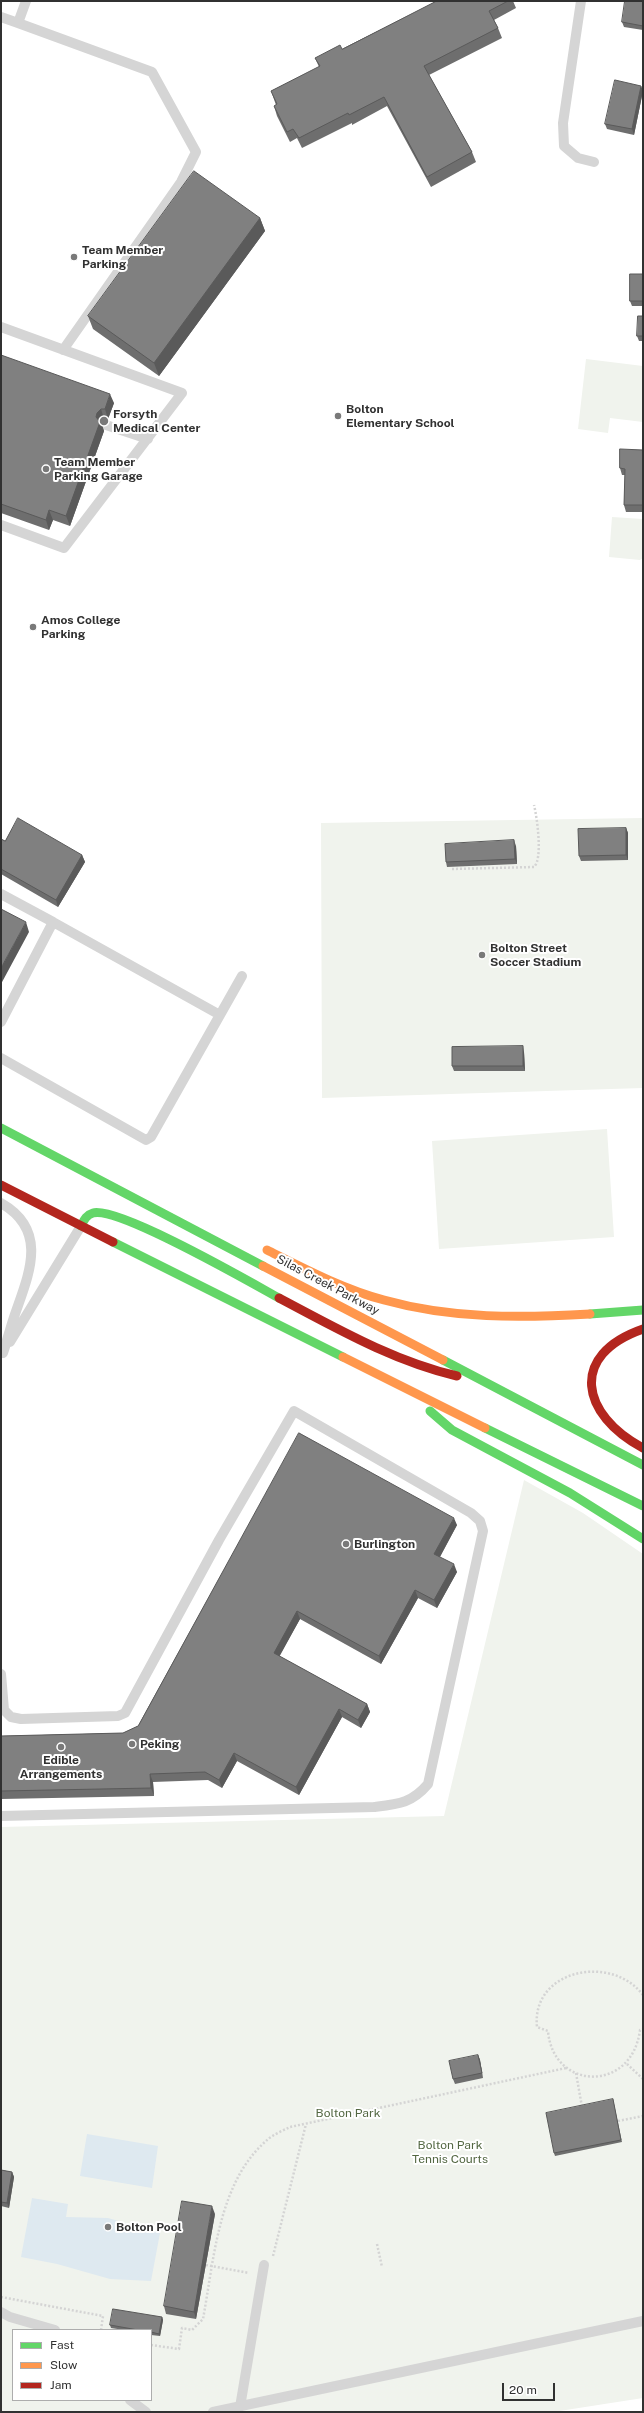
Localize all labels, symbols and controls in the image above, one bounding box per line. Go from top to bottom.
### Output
place label: Team Member Parking [82,243,163,271]
marker: Team Member Parking [69,252,79,262]
place label: Bolton Elementary School [346,402,455,430]
place label: Forsyth Medical Center [113,407,200,435]
marker: Bolton Elementary School [333,411,343,421]
marker: Forsyth Medical Center [98,415,110,427]
place label: Team Member Parking Garage [54,455,143,483]
marker: Team Member Parking Garage [41,464,51,474]
place label: Amos College Parking [41,613,120,641]
marker: Amos College Parking [28,622,38,632]
place label: Bolton Street Soccer Stadium [490,941,581,969]
marker: Bolton Street Soccer Stadium [477,950,487,960]
street label: Silas Creek Parkway [274,1252,382,1318]
place label: Burlington [354,1537,415,1551]
marker: Burlington [341,1539,351,1549]
place label: Peking [140,1737,179,1751]
marker: Peking [127,1739,137,1749]
marker: Edible Arrangements [56,1742,66,1752]
place label: Edible Arrangements [20,1753,102,1781]
park label: Bolton Park [316,2106,380,2120]
park label: Bolton Park Tennis Courts [412,2138,488,2166]
place label: Bolton Pool [116,2220,182,2234]
marker: Bolton Pool [103,2222,113,2232]
legend [12,2329,152,2401]
text: Fast [50,2338,74,2352]
text: Slow [50,2358,77,2372]
scale bar [504,2375,557,2401]
text: Jam [50,2378,72,2392]
text: 20 m [509,2383,537,2397]

